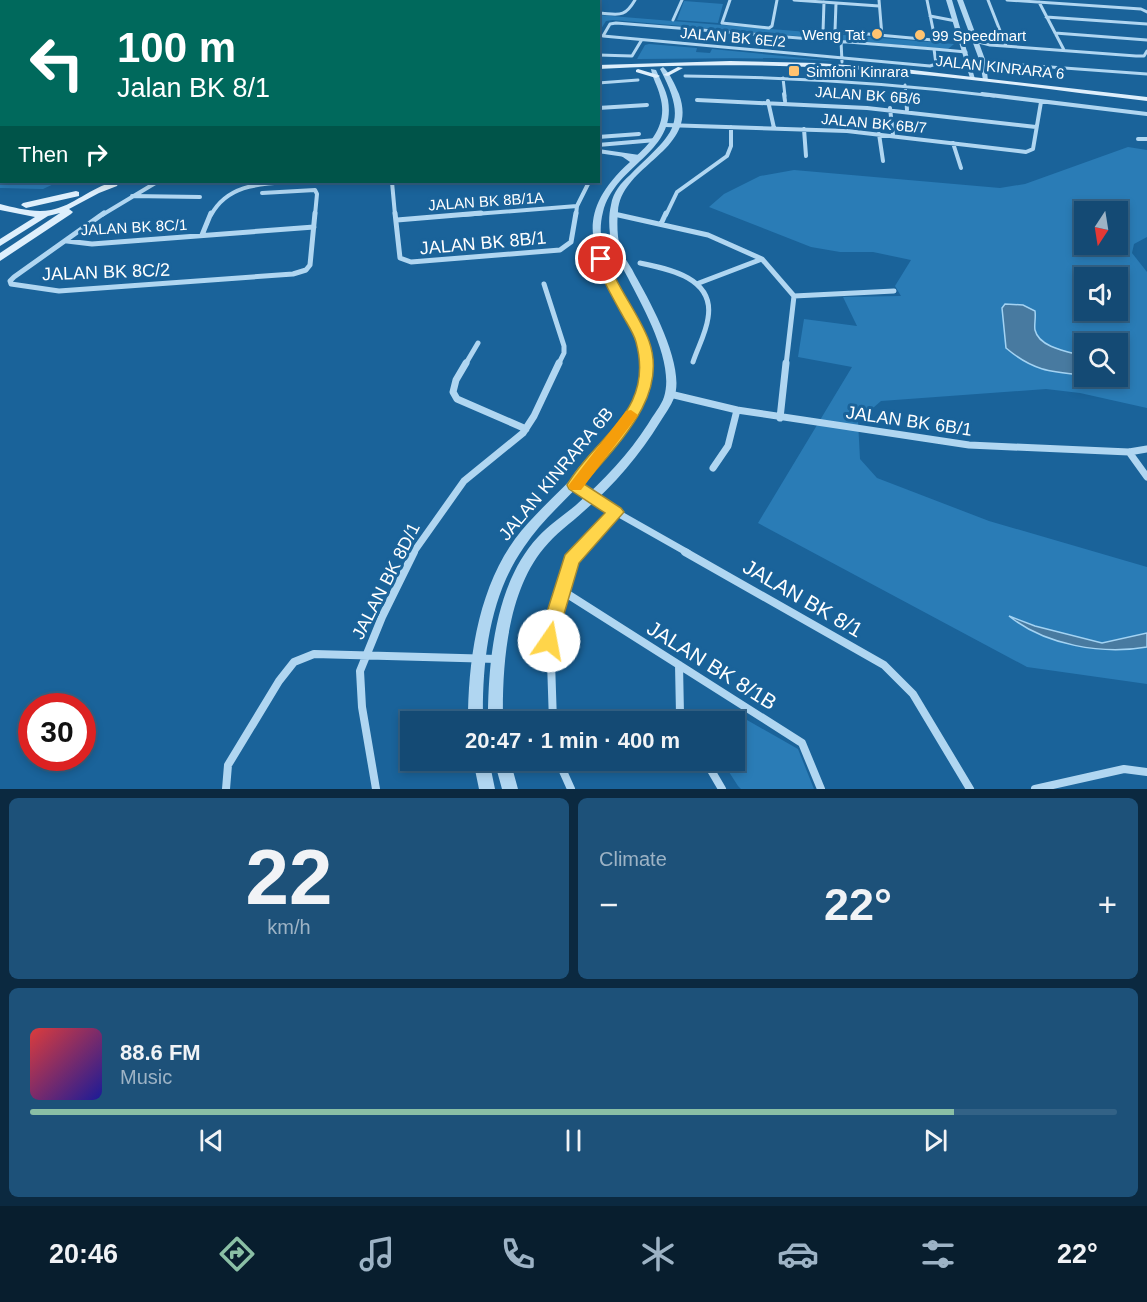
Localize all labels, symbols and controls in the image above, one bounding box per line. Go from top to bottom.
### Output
icon: left [18,24,96,102]
text: 100 m [117,24,236,71]
street label: JALAN BK 6E/2 [680,24,786,50]
place label: Weng Tat [802,26,866,43]
marker: Weng Tat [870,27,884,41]
place label: 99 Speedmart [932,27,1027,44]
marker: 99 Speedmart [913,28,927,42]
street label: JALAN KINRARA 6 [935,52,1065,82]
place label: Simfoni Kinrara [806,63,909,80]
marker: Simfoni Kinrara [787,64,801,78]
text: Jalan BK 8/1 [117,73,270,103]
street label: JALAN BK 6B/6 [815,83,921,107]
street label: JALAN BK 6B/7 [821,110,927,136]
icon: right [80,138,113,171]
text: Then [18,142,68,167]
street label: JALAN BK 8B/1A [428,188,544,214]
north arrow [1074,201,1128,255]
map controls [1074,201,1128,387]
street label: JALAN BK 8C/1 [80,216,188,238]
street label: JALAN BK 8B/1 [419,228,547,258]
pin [575,233,626,284]
icon: arrive [584,242,617,275]
street label: JALAN BK 8C/2 [42,260,170,284]
button: sound [1074,267,1128,321]
button: search [1074,333,1128,387]
street label: JALAN BK 6B/1 [845,402,973,440]
street label: JALAN KINRARA 6B [495,404,617,544]
street label: JALAN BK 8D/1 [348,519,424,643]
street label: JALAN BK 8/1 [739,554,867,642]
position arrow [517,609,581,673]
street label: JALAN BK 8/1B [643,616,781,714]
speed limit sign: 30 [18,693,96,771]
text: 20:47 · 1 min · 400 m [465,728,680,753]
text: 22 [246,833,332,921]
text: Climate [599,848,667,870]
text: 22° [824,879,892,930]
text: − [599,886,618,923]
text: + [1098,886,1117,923]
text: km/h [267,916,311,938]
text: 88.6 FM [120,1040,201,1065]
text: Music [120,1066,172,1088]
icon: previous [195,1124,228,1157]
icon: pause [557,1124,590,1157]
icon: next [919,1124,952,1157]
icon: directions [216,1233,258,1275]
icon: music [356,1233,398,1275]
icon: phone [497,1233,539,1275]
icon: climate [637,1233,679,1275]
icon: car [777,1233,819,1275]
icon: filters [917,1233,959,1275]
text: 20:46 [49,1239,118,1269]
text: 22° [1057,1239,1098,1269]

